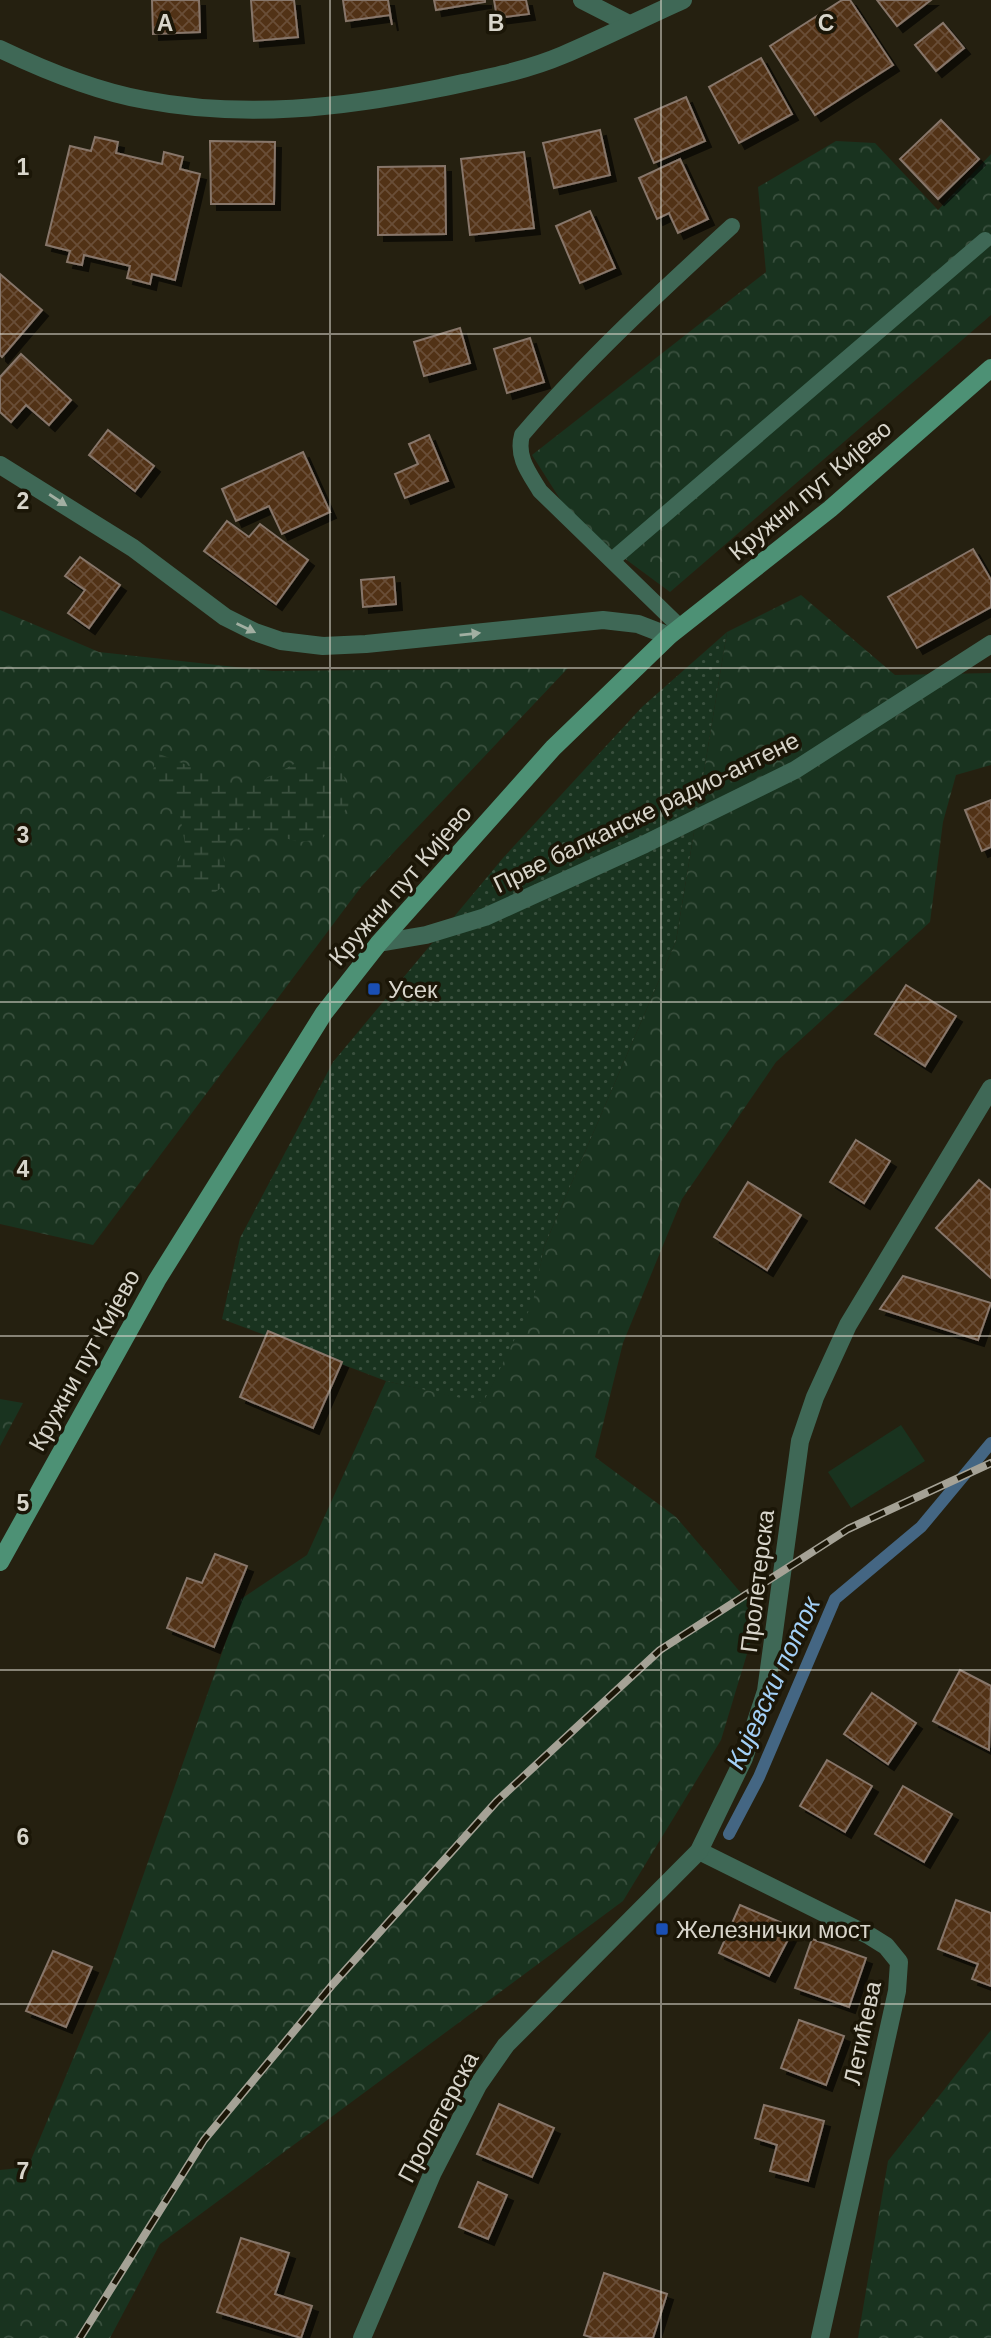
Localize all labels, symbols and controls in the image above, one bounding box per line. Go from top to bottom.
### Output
text: A [157,10,173,36]
text: B [488,10,504,36]
text: C [818,10,834,36]
text: 1 [17,154,30,180]
street label: Кружни пут Кијево [723,414,897,566]
text: 2 [17,488,29,514]
one-way arrow [49,493,68,506]
one-way arrow [236,622,256,633]
one-way arrow [459,628,481,639]
street label: Прве балканске радио-антене [489,726,803,898]
street label: Кружни пут Кијево [323,799,477,971]
text: 3 [17,822,29,848]
place label: Усек [388,976,438,1003]
marker: Усек [366,981,382,997]
text: 4 [17,1156,30,1182]
street label: Кружни пут Кијево [23,1265,145,1455]
text: 5 [17,1490,30,1516]
street label: Пролетерска [735,1507,779,1654]
water label: Кијевски поток [720,1590,827,1774]
text: 6 [17,1824,29,1850]
place label: Железнички мост [676,1916,871,1943]
marker: Железнички мост [654,1921,670,1937]
street label: Летићева [838,1978,886,2087]
street label: Пролетерска [392,2047,484,2187]
text: 7 [17,2158,29,2184]

